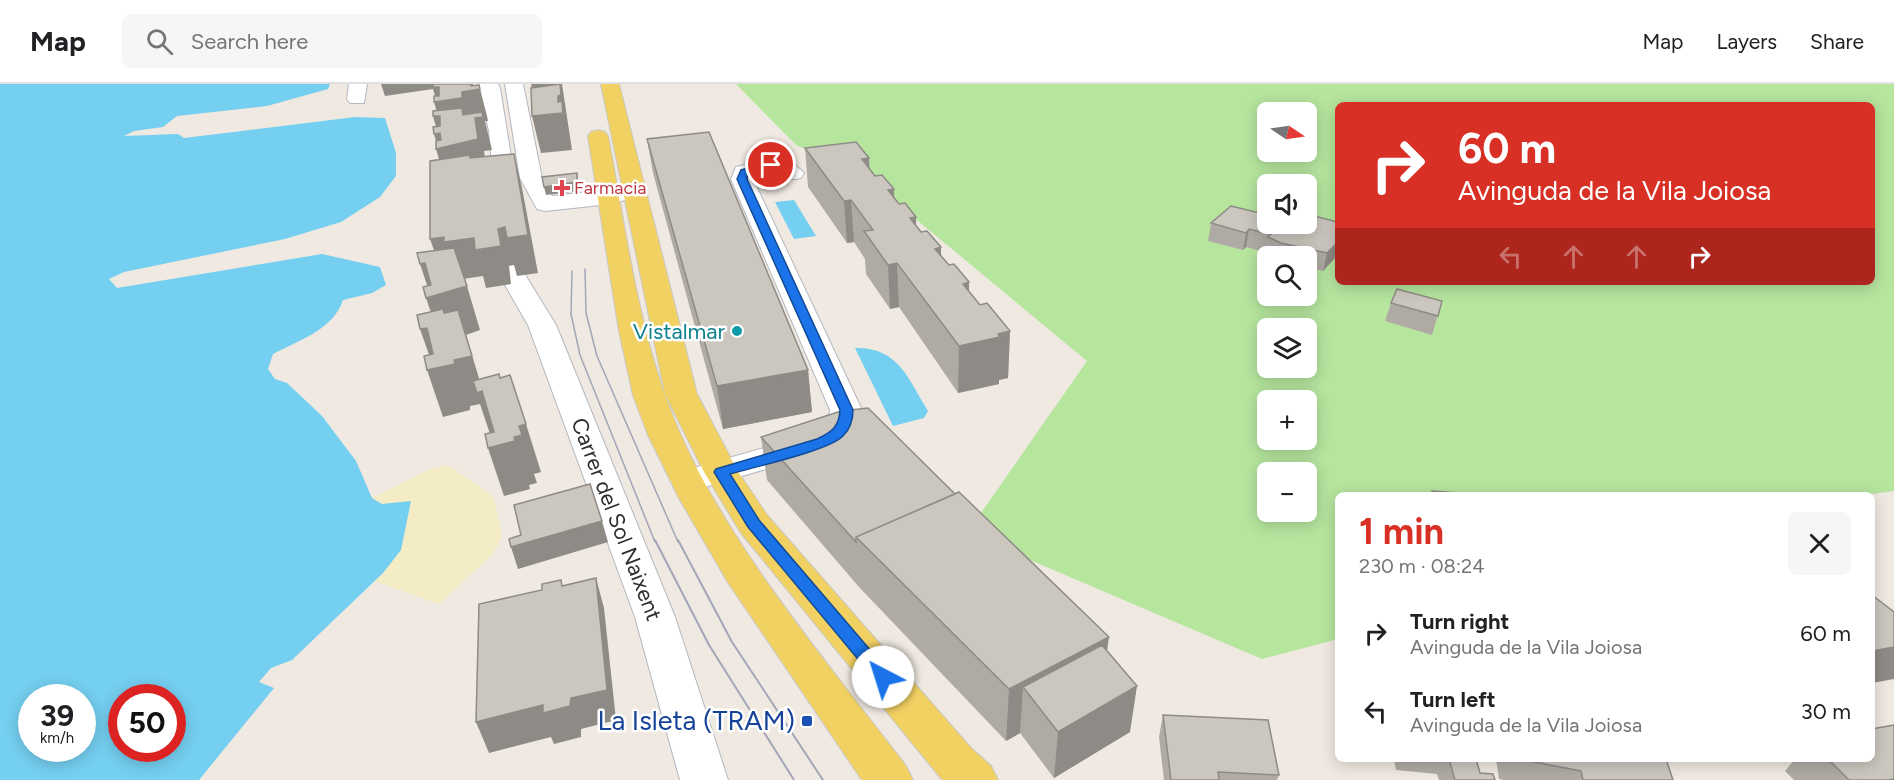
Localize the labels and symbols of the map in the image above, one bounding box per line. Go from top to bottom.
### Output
north arrow [1257,102,1317,162]
pin [745,139,796,190]
place label: Farmacia [574,177,647,199]
marker: Farmacia [555,181,569,195]
place label: Vistalmar [633,318,726,345]
marker: Vistalmar [730,324,744,338]
street label: Carrer del Sol Naixent [565,414,668,624]
position arrow [851,645,915,709]
speed limit sign: 50 [108,684,186,762]
place label: La Isleta (TRAM) [597,704,795,737]
marker: La Isleta (TRAM) [800,714,814,728]

